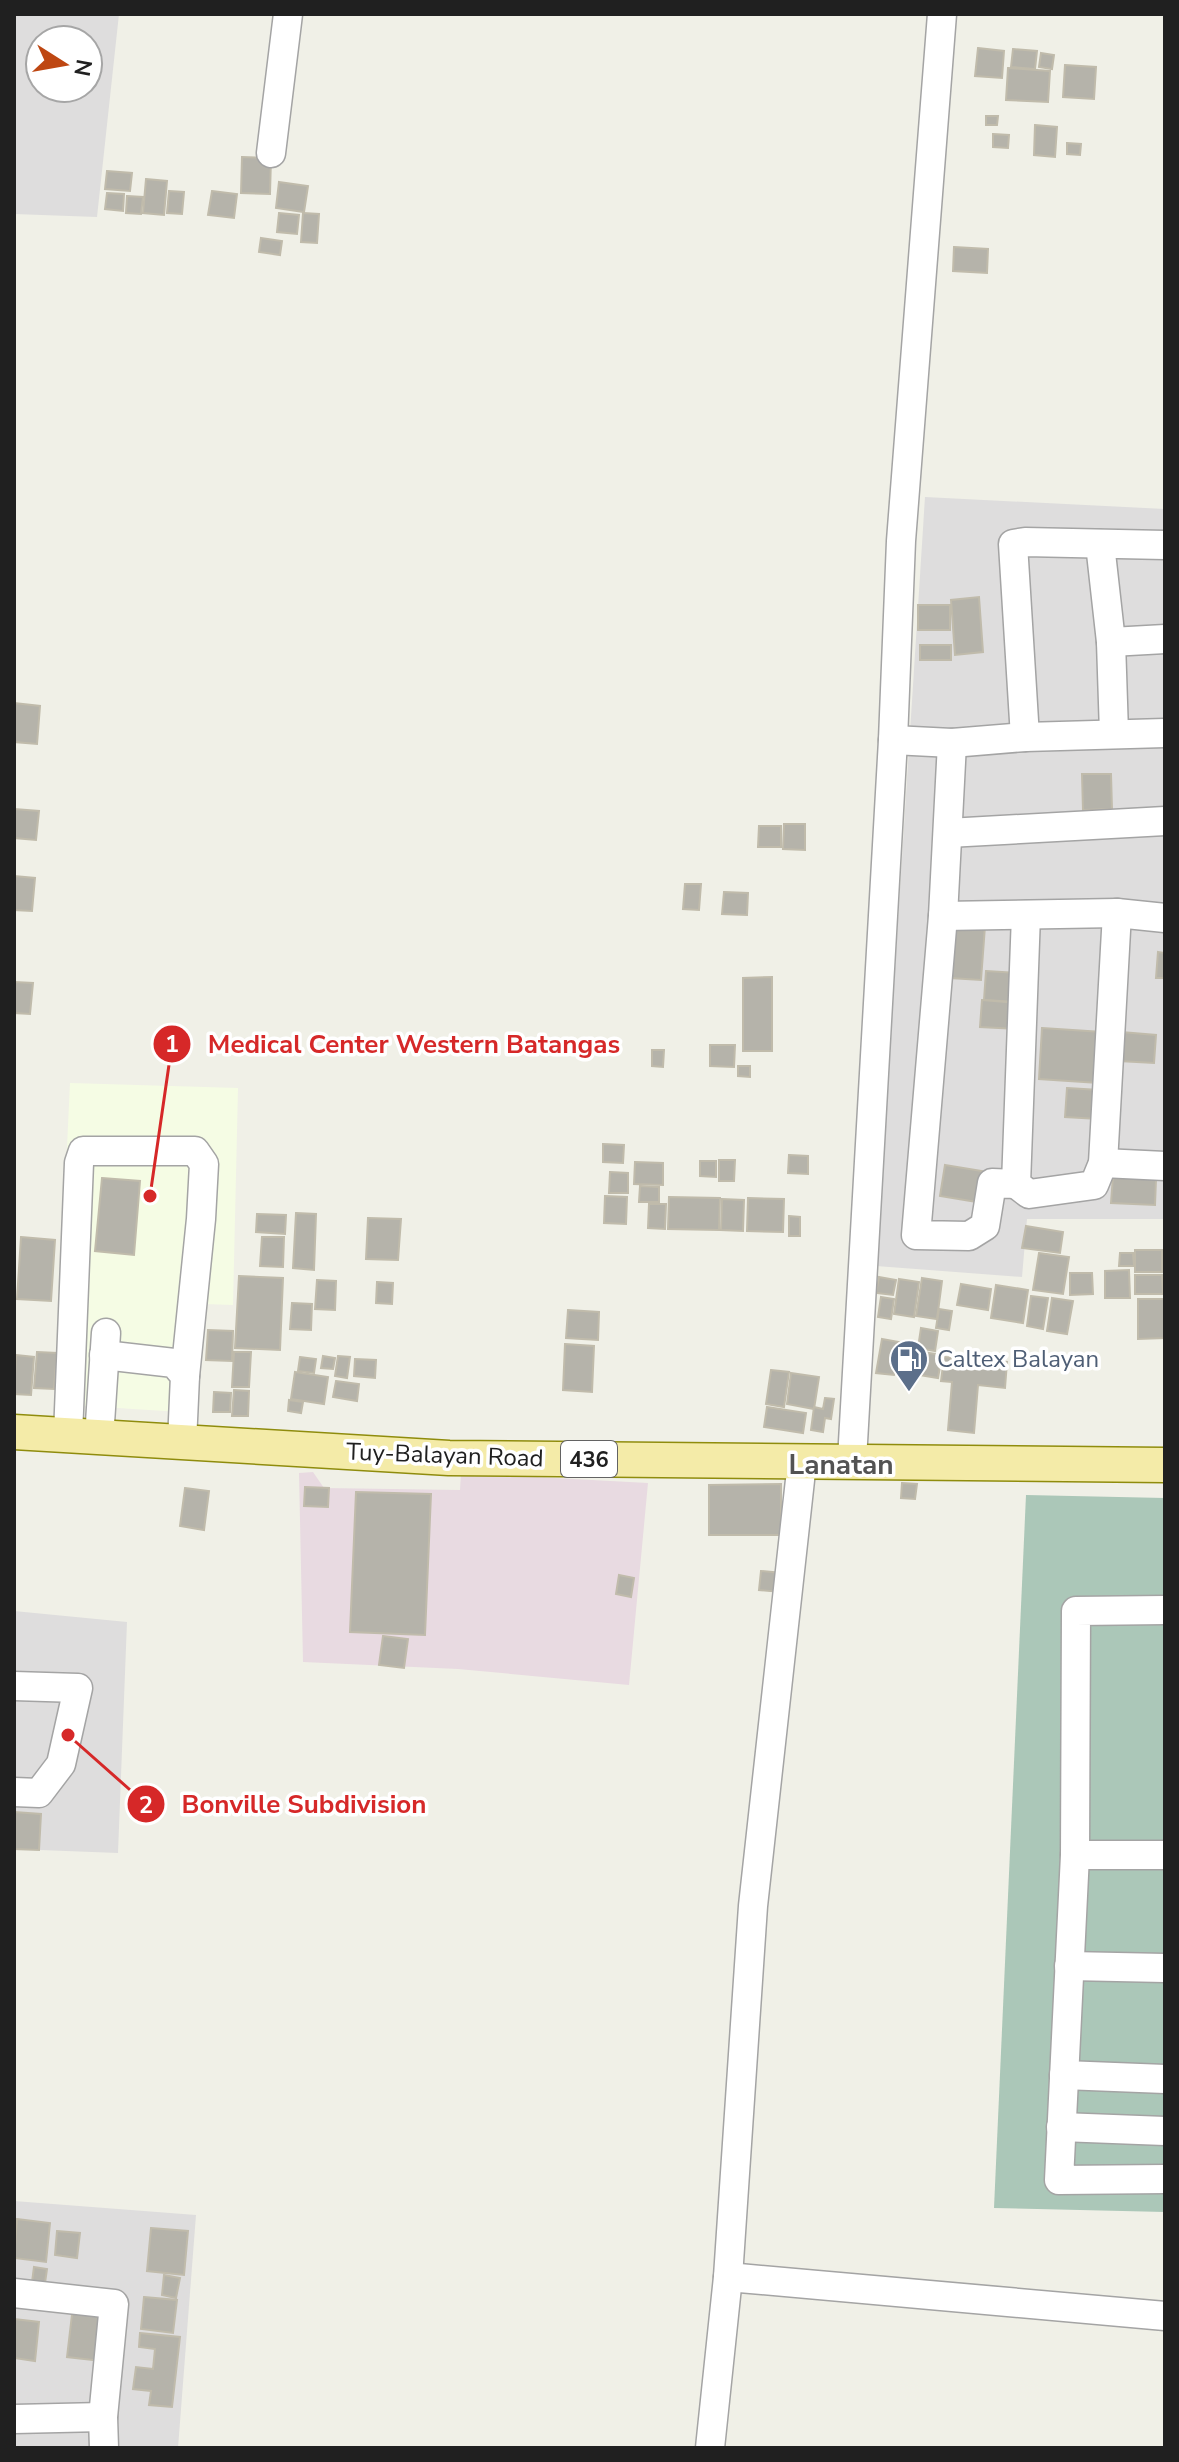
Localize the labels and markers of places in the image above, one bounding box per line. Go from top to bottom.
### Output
callout: Medical Center Western Batangas [152,1019,636,1069]
fuel station icon: Caltex Balayan [888,1338,930,1393]
place label: Caltex Balayan [937,1343,1099,1375]
callout: Bonville Subdivision [126,1779,443,1829]

